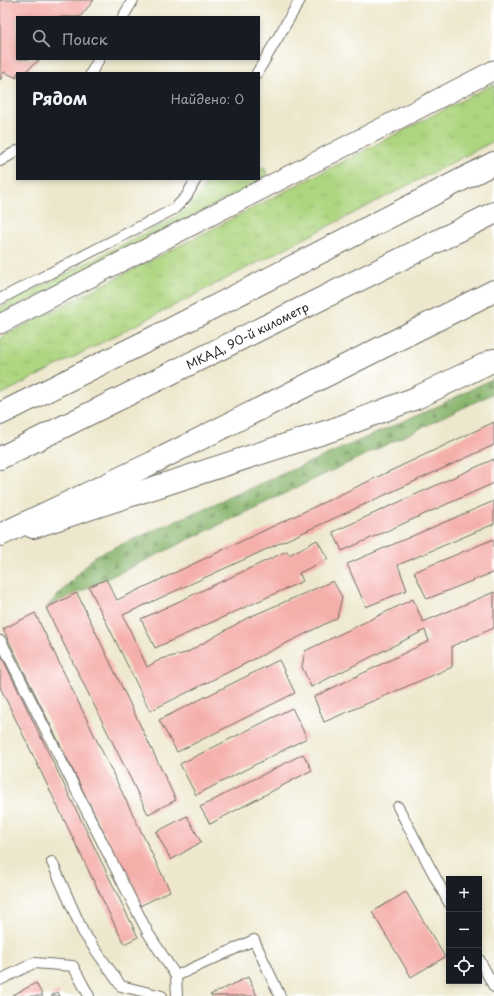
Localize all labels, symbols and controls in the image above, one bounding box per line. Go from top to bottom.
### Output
search box [16,16,260,60]
icon: search [30,27,52,49]
text: Поиск [62,27,108,50]
text: Рядом [32,85,87,111]
text: Найдено: 0 [171,89,244,108]
street label: МКАД, 90-й километр [183,297,312,373]
map controls [446,876,482,984]
button: + [446,876,482,912]
button: − [446,912,482,948]
button: locate [446,948,482,984]

